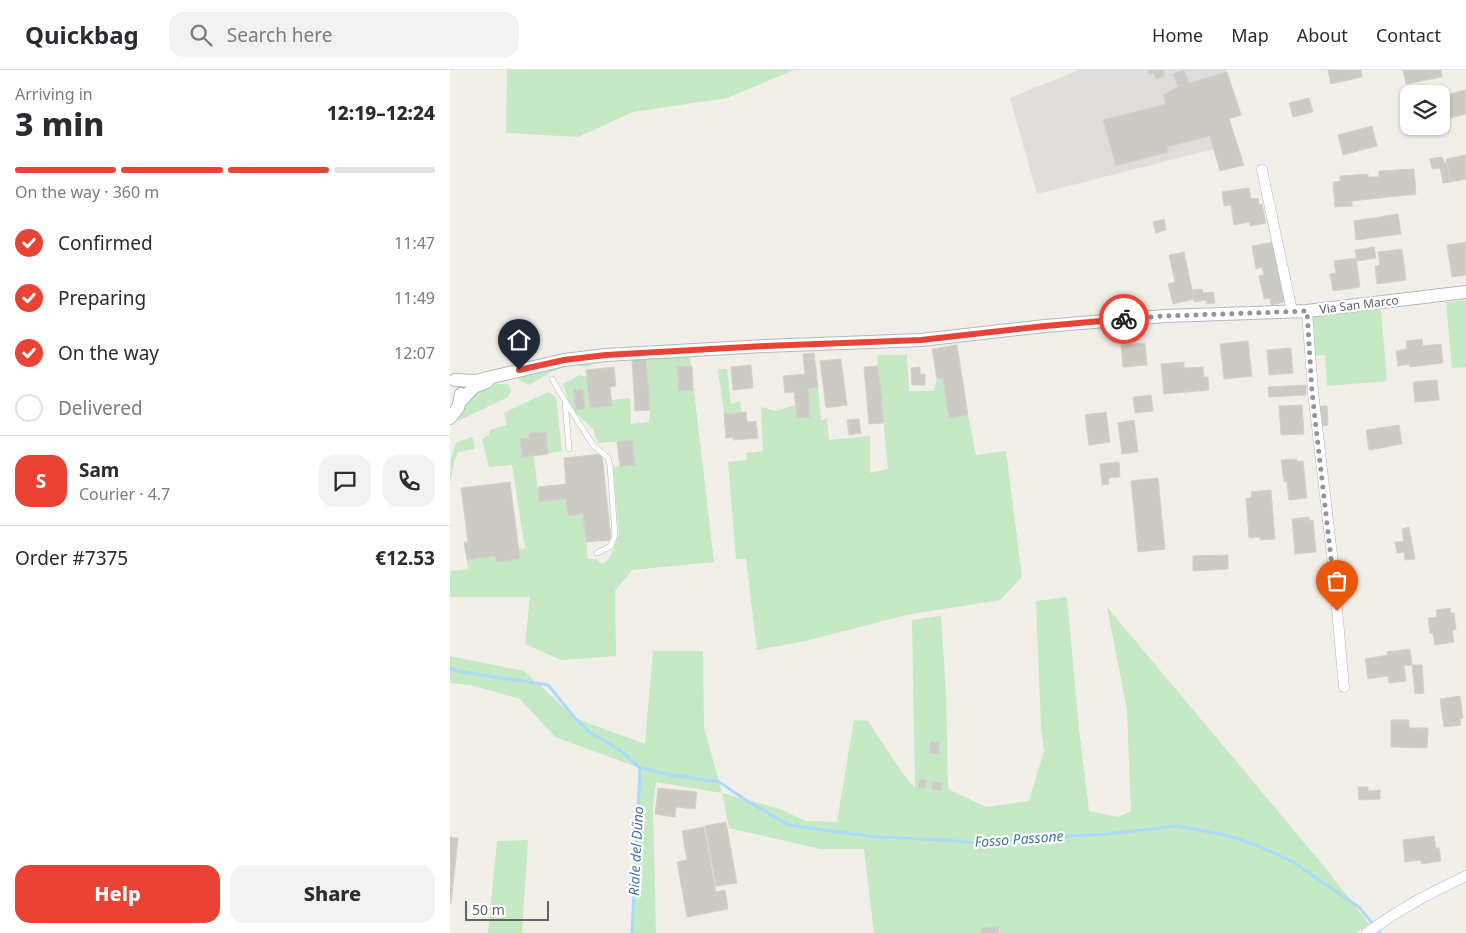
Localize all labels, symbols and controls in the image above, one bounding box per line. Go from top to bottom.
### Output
search box [169,12,519,57]
text: Quickbag [25,18,139,51]
icon: search [187,21,215,49]
text: Search here [227,22,332,48]
text: Home [1152,23,1203,47]
text: Map [1231,23,1269,47]
text: About [1297,23,1348,47]
text: Contact [1376,23,1441,47]
text: Arriving in [15,83,93,105]
map controls [1400,85,1450,135]
button: layers [1400,85,1450,135]
text: 12:19–12:24 [327,100,435,126]
text: 3 min [15,102,104,145]
text: On the way · 360 m [15,181,159,203]
icon: check [15,229,43,257]
text: Confirmed [58,230,153,256]
text: 11:47 [394,232,435,254]
icon: check [15,284,43,312]
text: Preparing [58,285,146,311]
text: 11:49 [394,287,435,309]
street label: Via San Marco [1319,291,1399,318]
courier [1099,294,1149,344]
icon: bike [1110,305,1138,333]
pin [498,319,540,370]
icon: home [505,326,533,354]
icon: check [15,339,43,367]
text: On the way [58,340,159,366]
text: 12:07 [394,342,435,364]
text: Delivered [58,395,143,421]
button: chat [319,455,371,507]
button: phone [383,455,435,507]
text: Sam [79,457,119,483]
text: S [36,468,46,494]
text: Courier · 4.7 [79,483,170,505]
text: Order #7375 [15,545,128,571]
text: €12.53 [375,545,435,571]
pin [1316,560,1358,611]
icon: bag [1323,567,1351,595]
water label: Riale del Dűno [624,806,647,896]
water label: Fosso Passone [974,826,1064,851]
button: Help [15,865,220,923]
button: Share [230,865,435,923]
scale bar [465,898,549,921]
text: 50 m [472,900,505,919]

